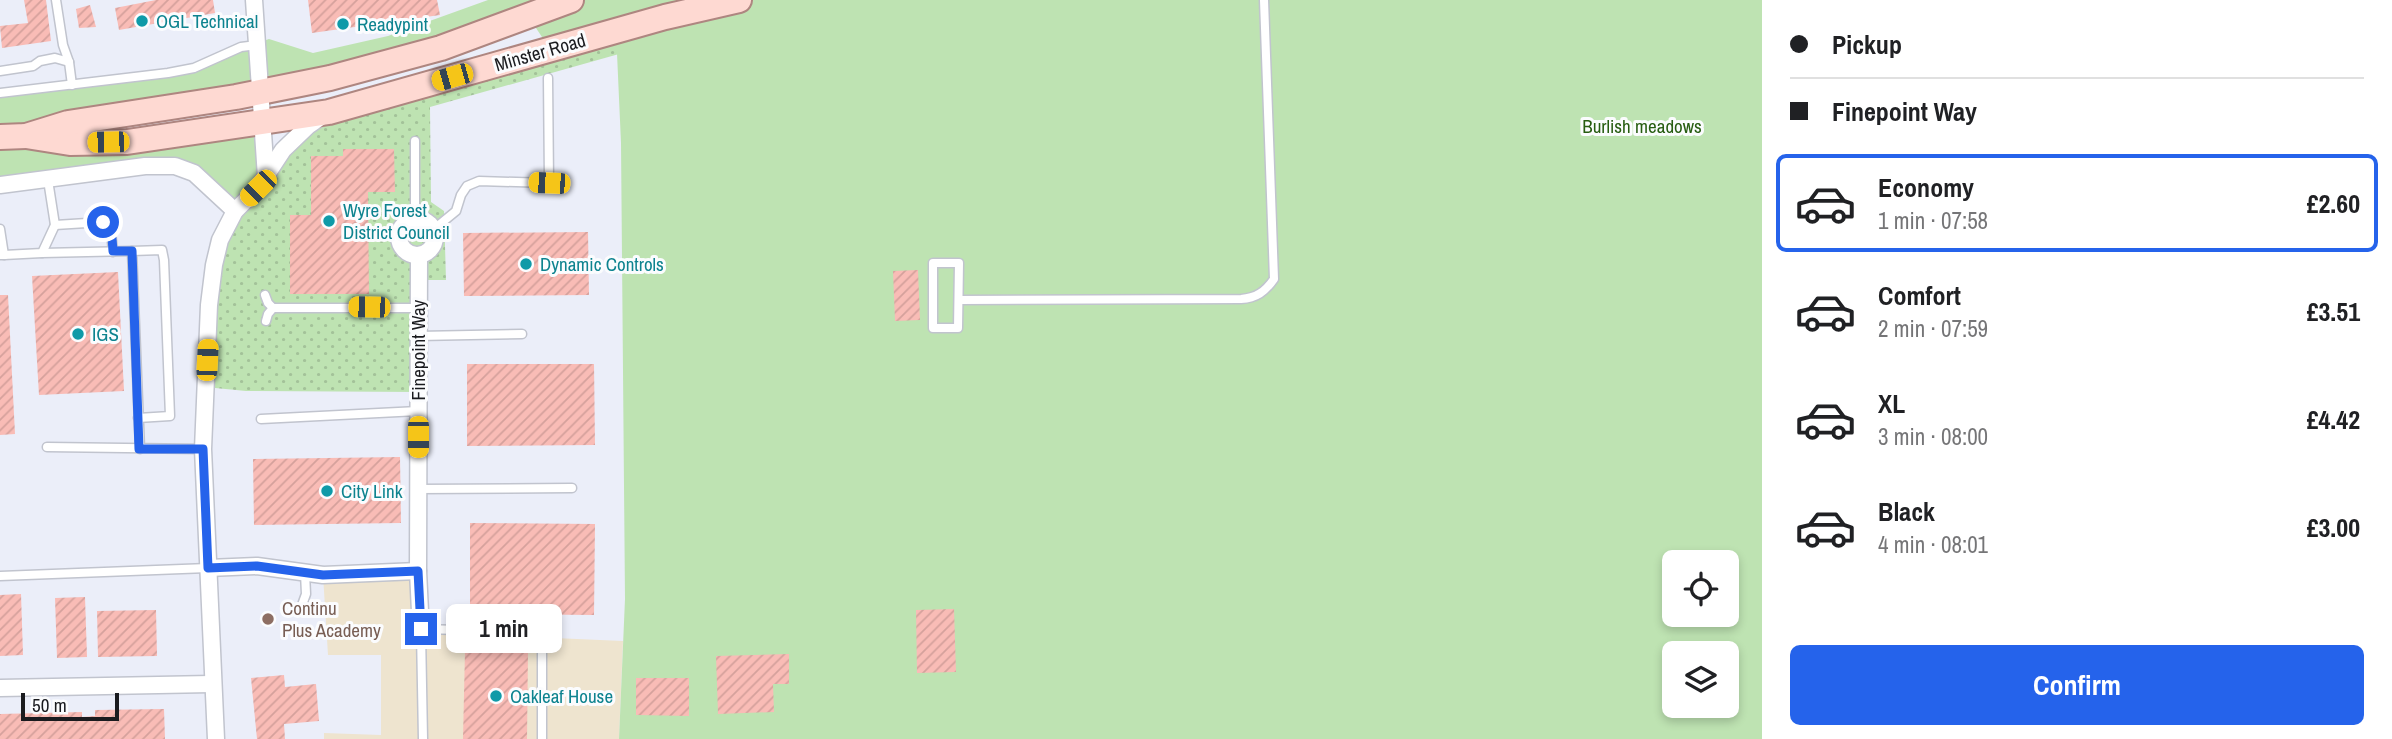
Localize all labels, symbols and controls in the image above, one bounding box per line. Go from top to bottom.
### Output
place label: OGL Technical [156,8,258,34]
place label: Readypint [357,11,429,37]
marker: OGL Technical [134,13,150,29]
marker: Readypint [335,16,351,32]
street label: Minster Road [491,27,589,77]
text: Pickup [1832,27,1902,62]
car [429,61,476,93]
text: Finepoint Way [1832,94,1977,129]
park label: Burlish meadows [1582,113,1702,139]
car [87,131,130,153]
car [236,166,281,210]
text: Economy [1878,170,1974,205]
car [528,172,571,194]
icon: car [1794,172,1857,235]
text: £2.60 [2307,186,2360,221]
place label: Wyre Forest District Council [343,197,450,245]
text: 1 min · 07:58 [1878,205,1988,236]
route start [87,206,119,238]
marker: Wyre Forest District Council [321,213,337,229]
place label: Dynamic Controls [540,251,664,277]
marker: Dynamic Controls [518,256,534,272]
text: Comfort [1878,278,1961,313]
icon: car [1794,280,1857,343]
text: £3.51 [2307,294,2360,329]
car [348,296,391,318]
street label: Finepoint Way [405,299,431,400]
text: 2 min · 07:59 [1878,313,1988,344]
place label: IGS [92,321,119,347]
marker: IGS [70,326,86,342]
car [196,338,219,382]
text: XL [1878,386,1905,421]
icon: car [1794,388,1857,451]
text: £4.42 [2307,402,2360,437]
car [408,416,429,458]
text: 3 min · 08:00 [1878,421,1988,452]
place label: City Link [341,478,403,504]
marker: City Link [319,483,335,499]
text: Black [1878,494,1935,529]
icon: car [1794,496,1857,559]
text: £3.00 [2307,510,2360,545]
text: 4 min · 08:01 [1878,529,1988,560]
map controls [1662,550,1739,718]
button: locate [1662,550,1739,627]
place label: Continu Plus Academy [282,595,381,643]
callout: 1 min [446,604,561,654]
marker: Continu Plus Academy [260,611,276,627]
route end [405,613,437,645]
text: 1 min [479,613,529,644]
button: layers [1662,641,1739,718]
button: Confirm [1790,645,2364,725]
place label: Oakleaf House [510,683,613,709]
marker: Oakleaf House [488,688,504,704]
scale bar [21,690,119,722]
text: 50 m [32,692,67,718]

